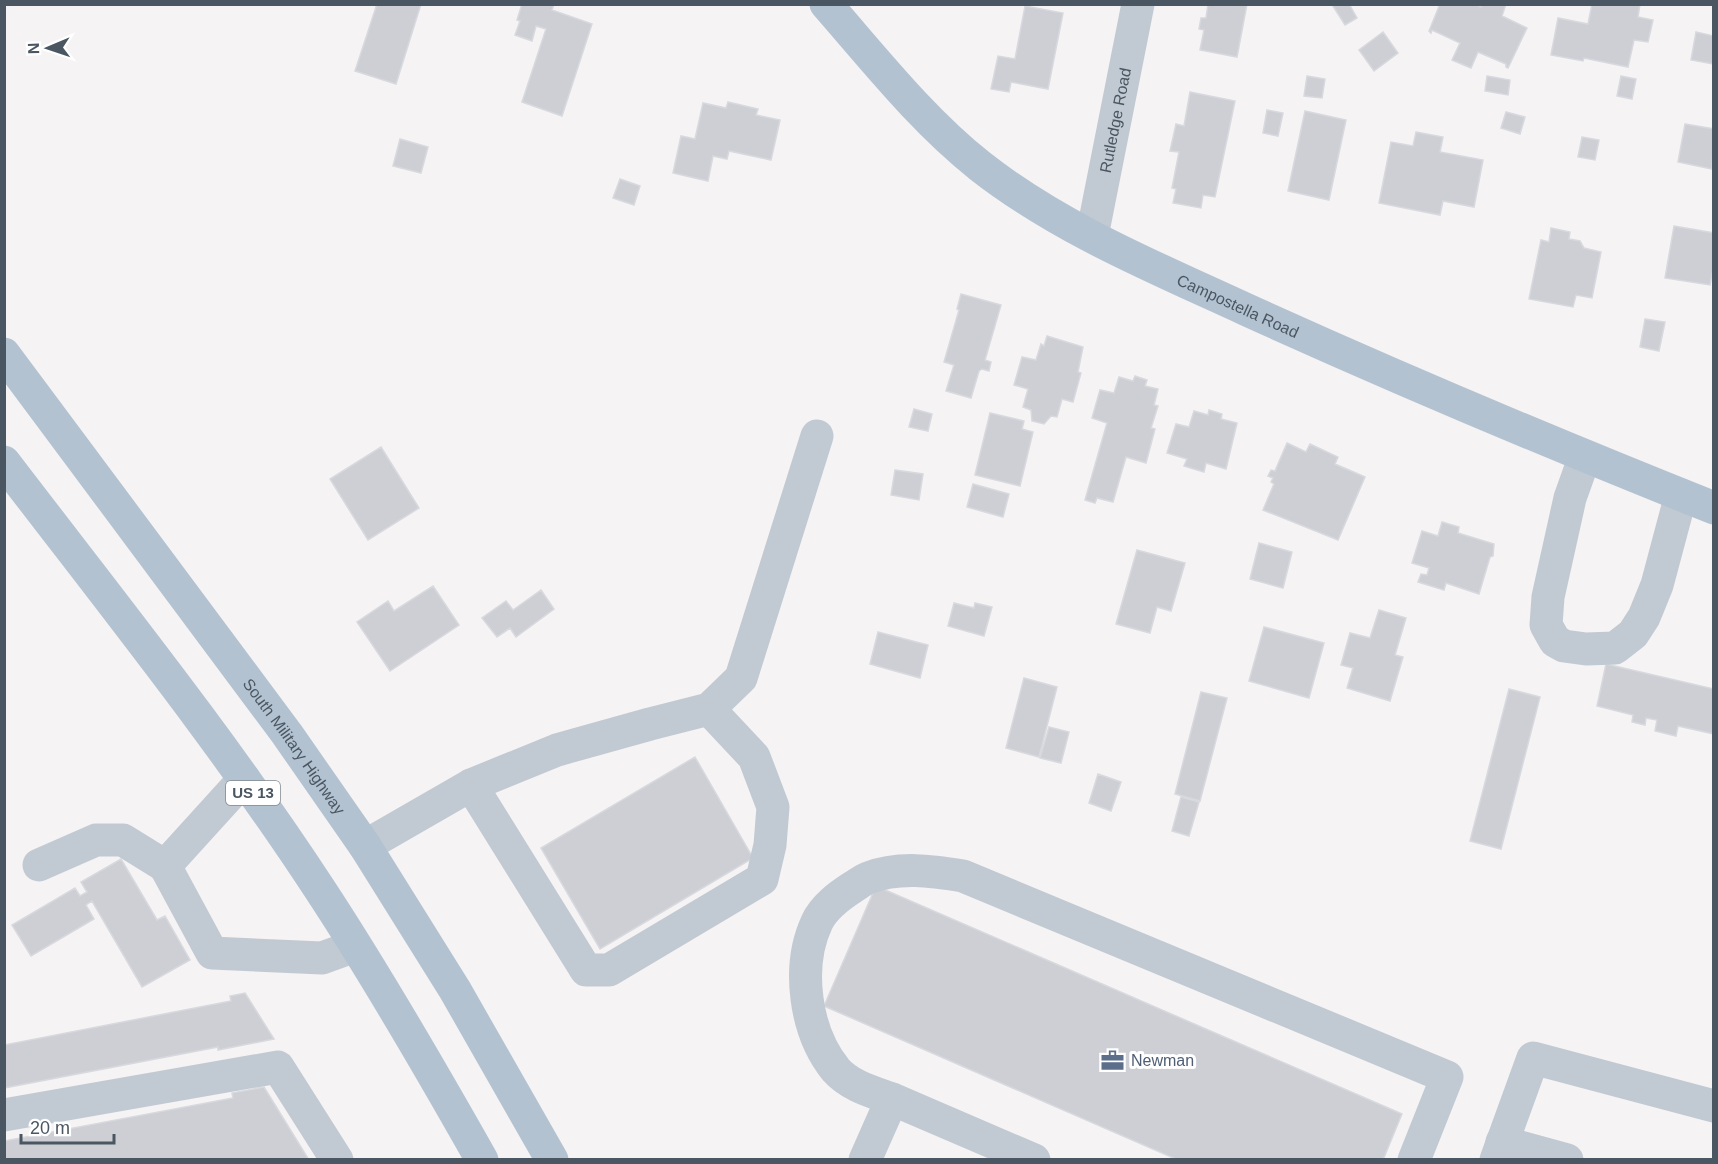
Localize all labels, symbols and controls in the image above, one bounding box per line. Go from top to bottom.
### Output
north arrow [18,18,78,78]
text: N [25,42,42,55]
street label: Rutledge Road [1097,66,1134,174]
street label: Campostella Road [1174,271,1301,341]
street label: South Military Highway [240,675,348,818]
road number: US 13 [226,781,280,805]
office icon: Newman [1100,1047,1126,1073]
place label: Newman [1131,1052,1194,1069]
scale bar [21,1107,114,1145]
text: 20 m [30,1118,70,1138]

